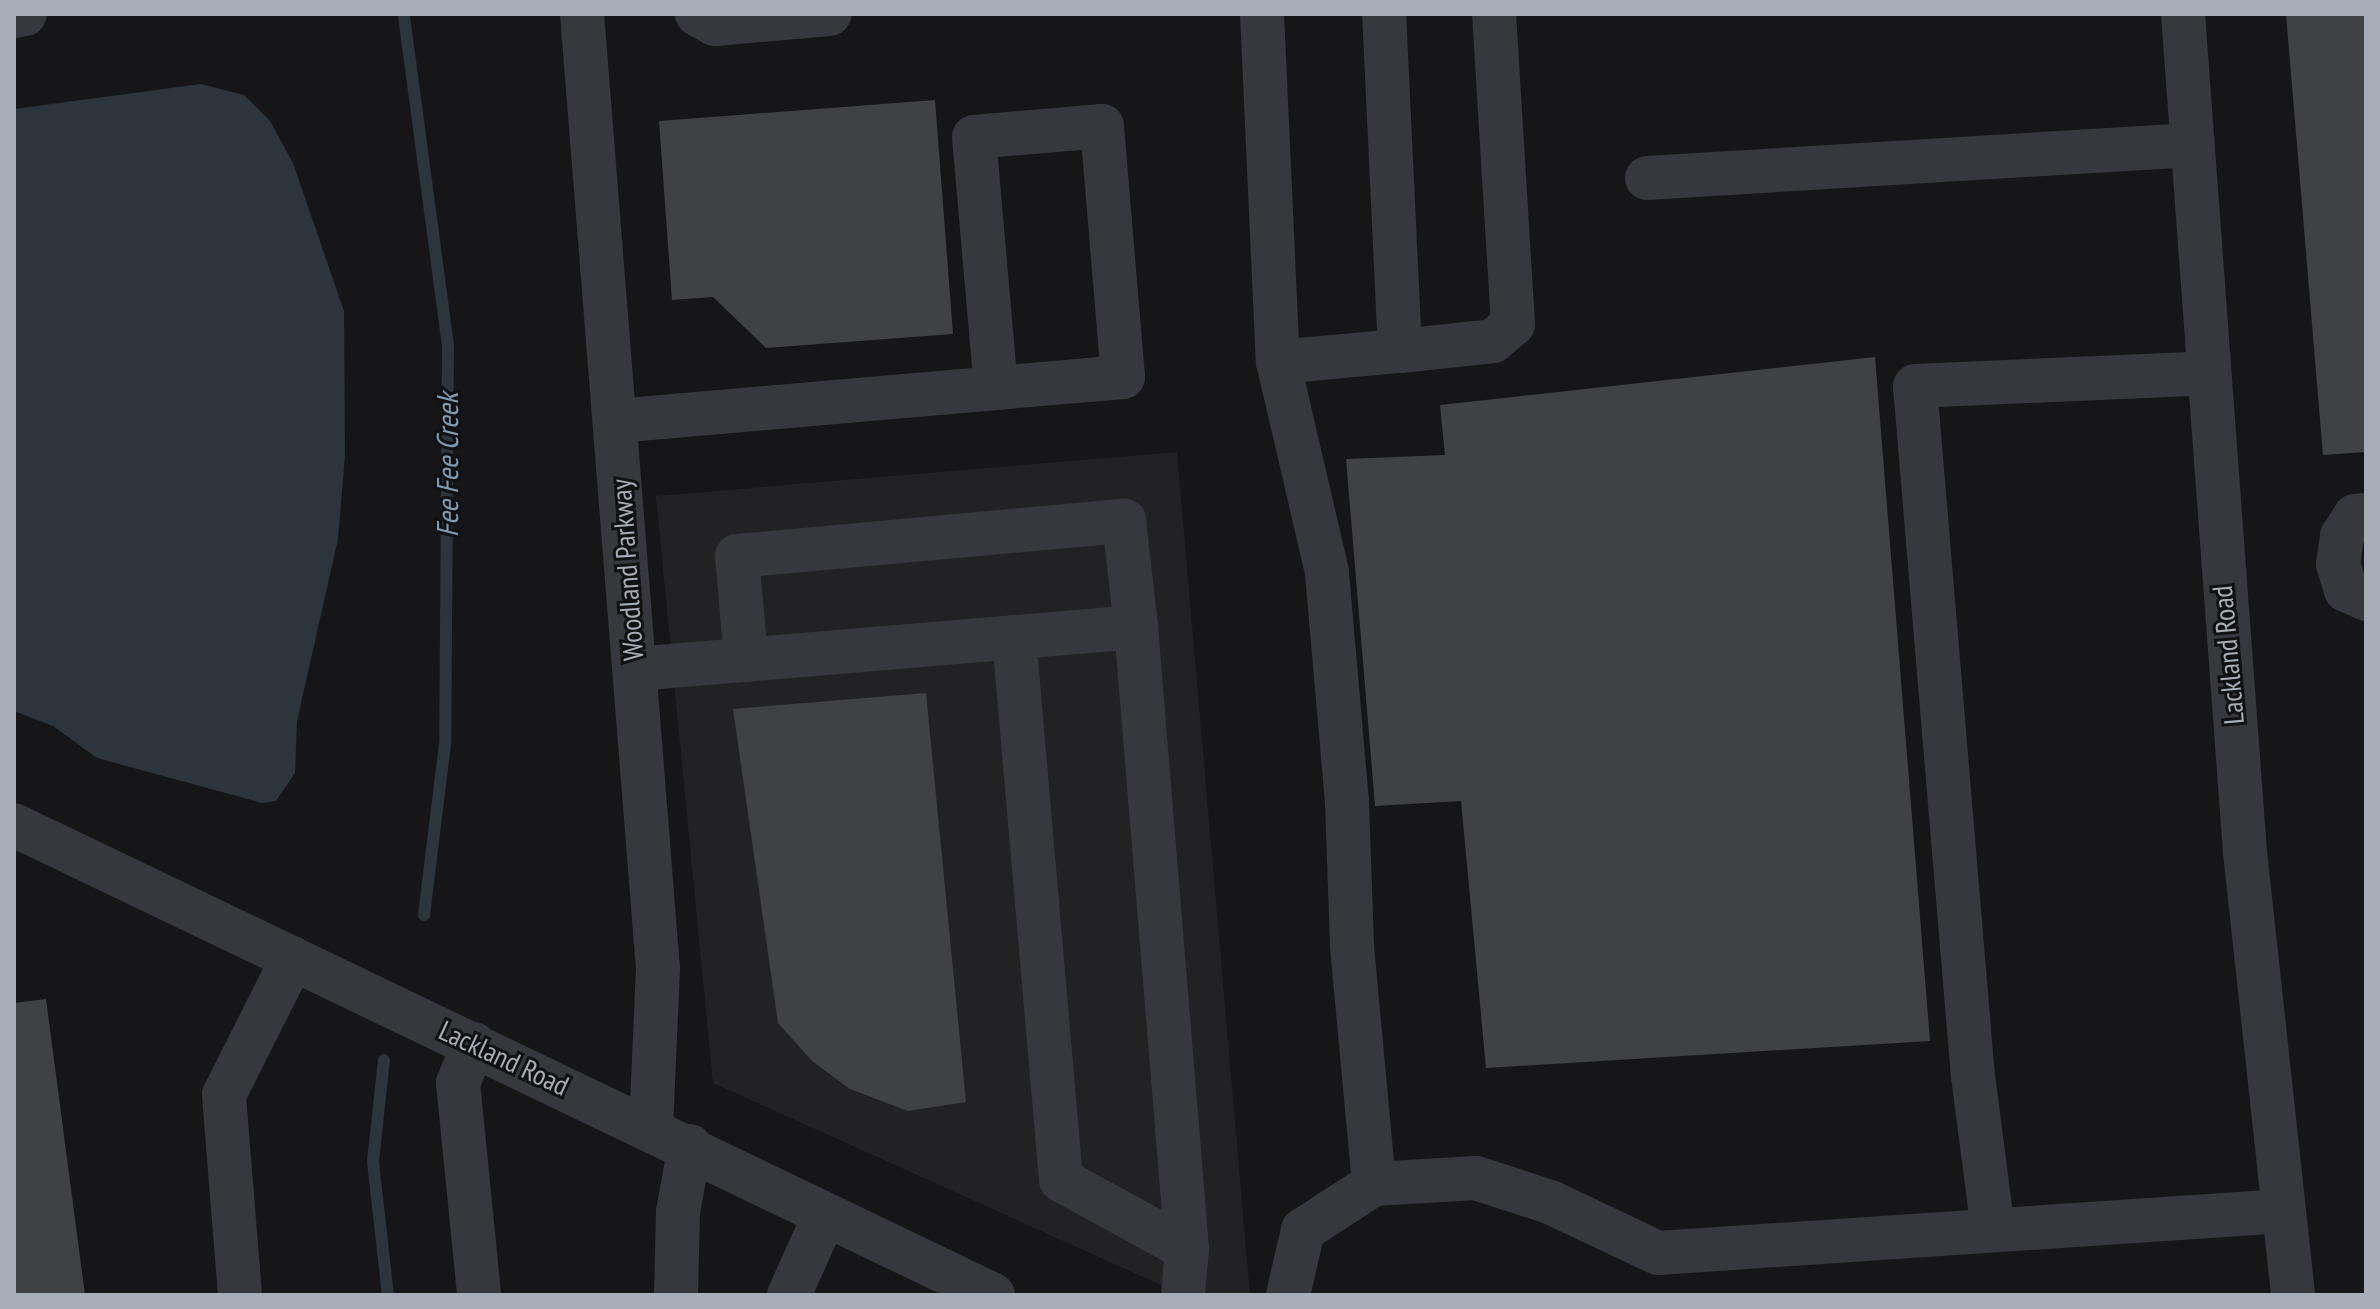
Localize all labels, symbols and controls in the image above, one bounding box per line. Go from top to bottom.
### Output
water label: Fee Fee Creek [429,393,465,537]
street label: Woodland Parkway [604,478,650,662]
street label: Lackland Road [2205,584,2251,726]
street label: Lackland Road [434,1013,574,1103]

